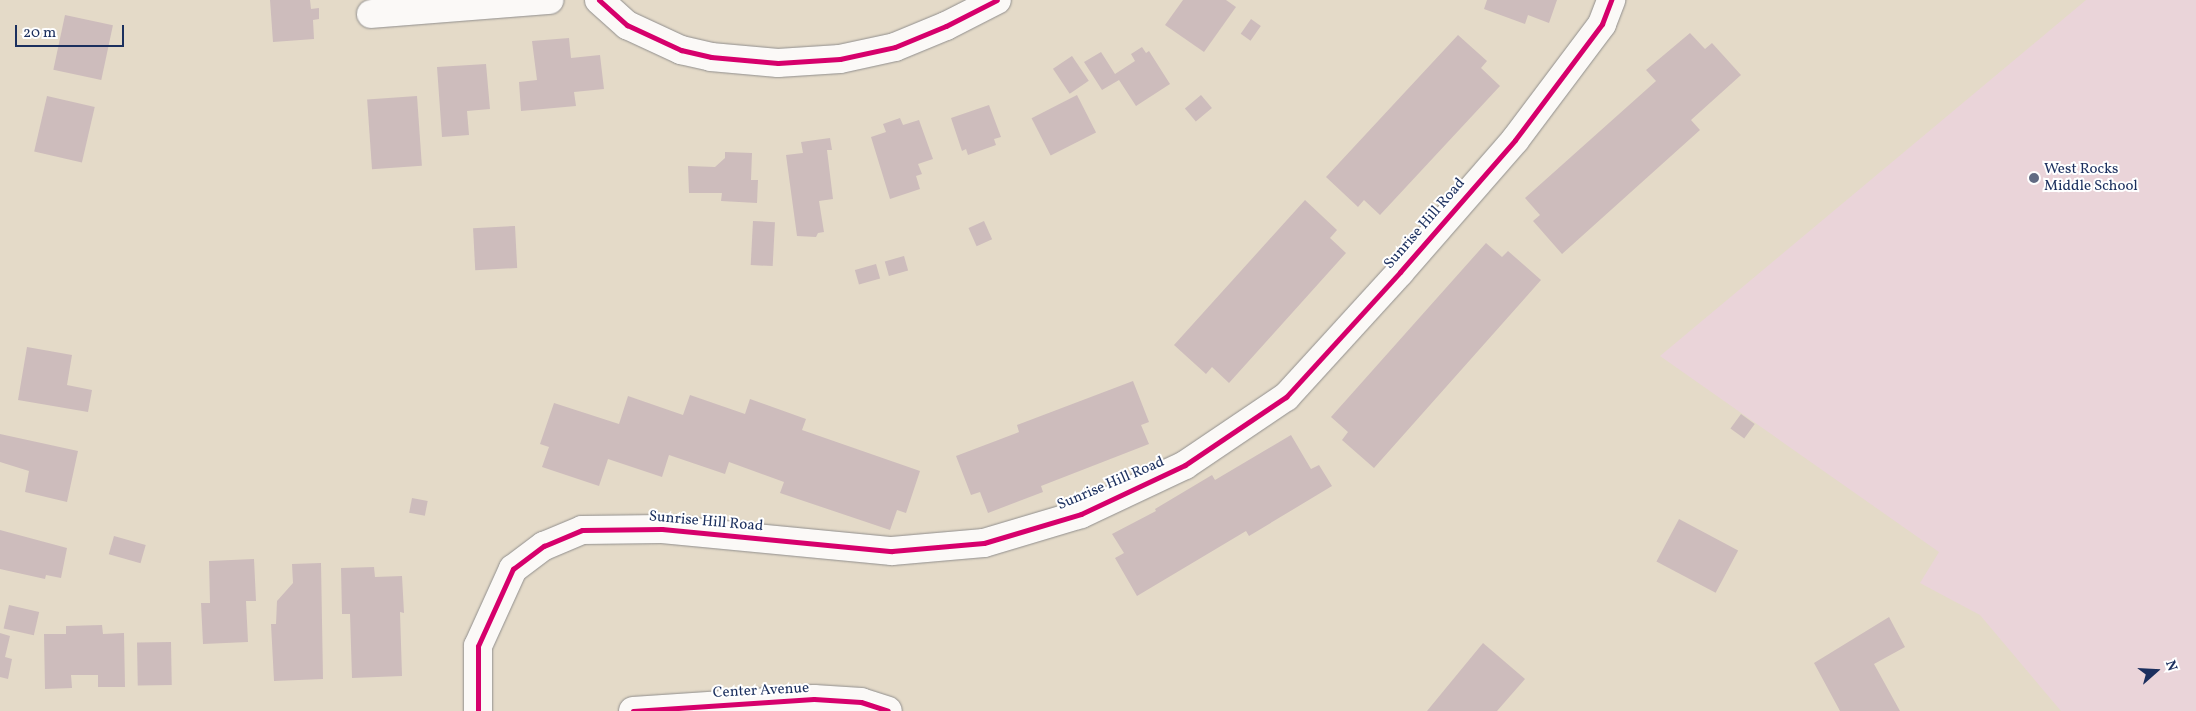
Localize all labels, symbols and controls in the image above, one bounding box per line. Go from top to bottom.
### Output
scale bar [18,15,126,47]
text: 20 m [23,23,56,44]
place label: West Rocks Middle School [2044,160,2138,195]
marker: West Rocks Middle School [2028,172,2040,184]
street label: Sunrise Hill Road [1381,175,1469,273]
street label: Sunrise Hill Road [1055,453,1167,515]
street label: Sunrise Hill Road [648,508,764,536]
north arrow [2131,646,2181,696]
text: N [2160,658,2181,674]
street label: Center Avenue [712,679,810,703]

